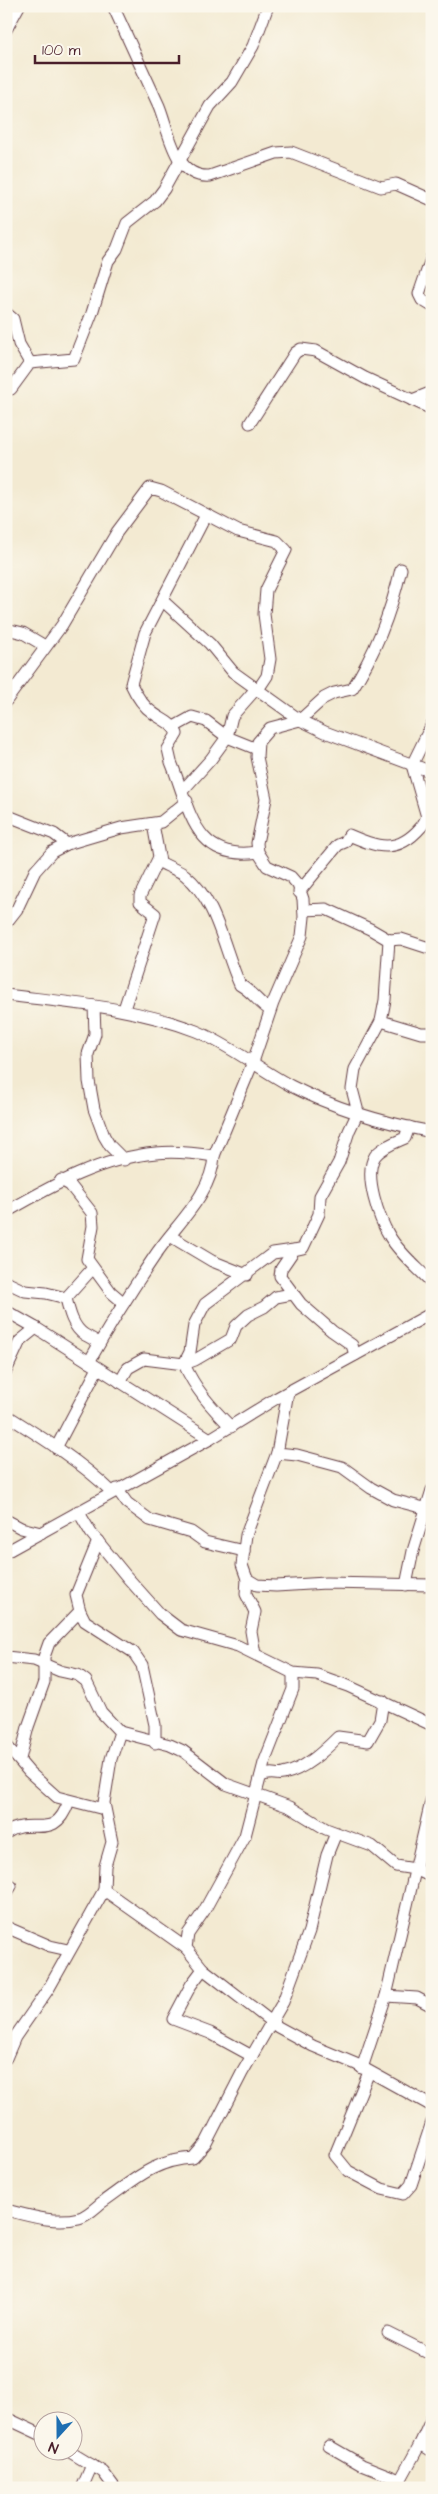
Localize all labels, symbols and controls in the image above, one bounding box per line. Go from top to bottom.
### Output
scale bar [35,32,179,64]
text: 100 m [42,40,81,61]
north arrow [32,2412,82,2462]
text: N [46,2436,61,2458]

